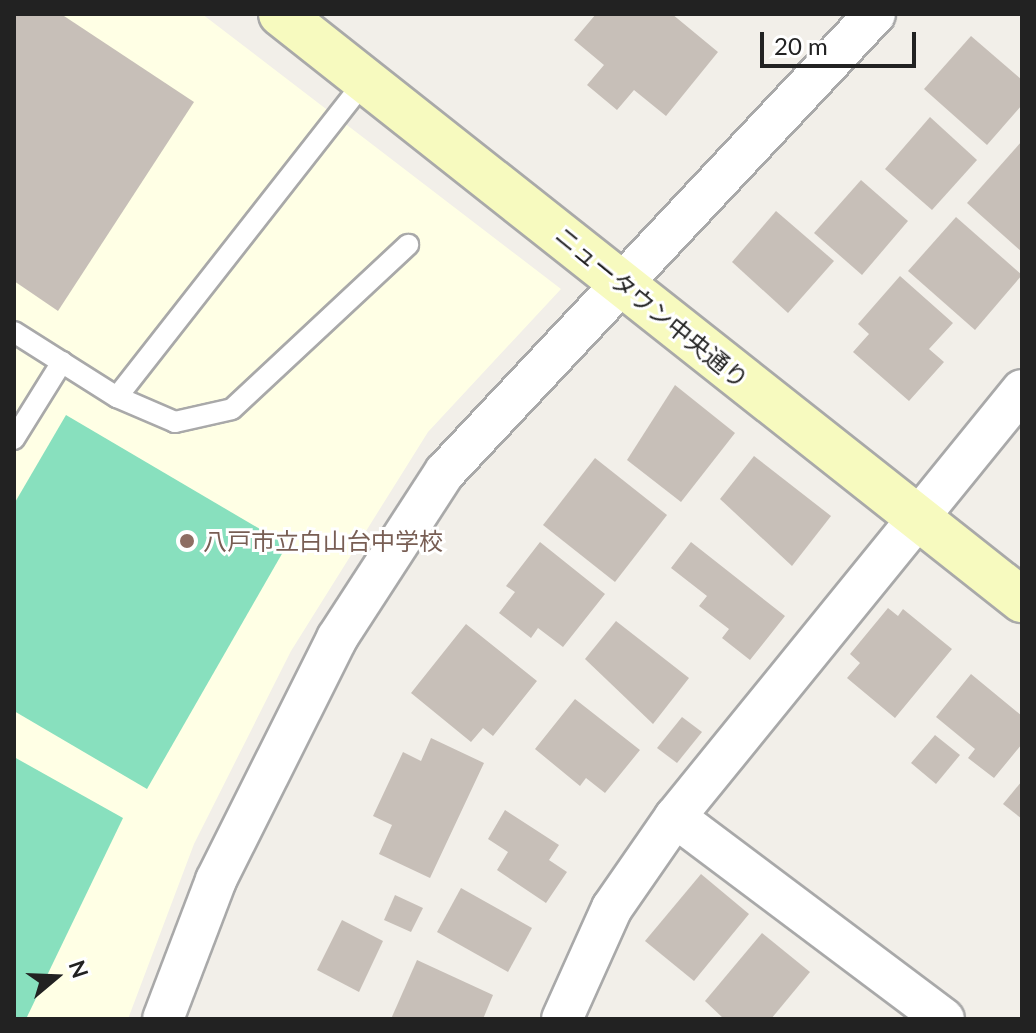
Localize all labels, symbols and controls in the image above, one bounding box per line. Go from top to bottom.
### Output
scale bar [764,16,920,66]
text: 20 m [774,31,828,60]
street label: ニュータウン中央通り [550,220,754,394]
place label: 八戸市立白山台中学校 [203,527,443,555]
marker: 八戸市立白山台中学校 [178,532,196,550]
north arrow [16,937,96,1017]
text: N [64,957,95,981]

